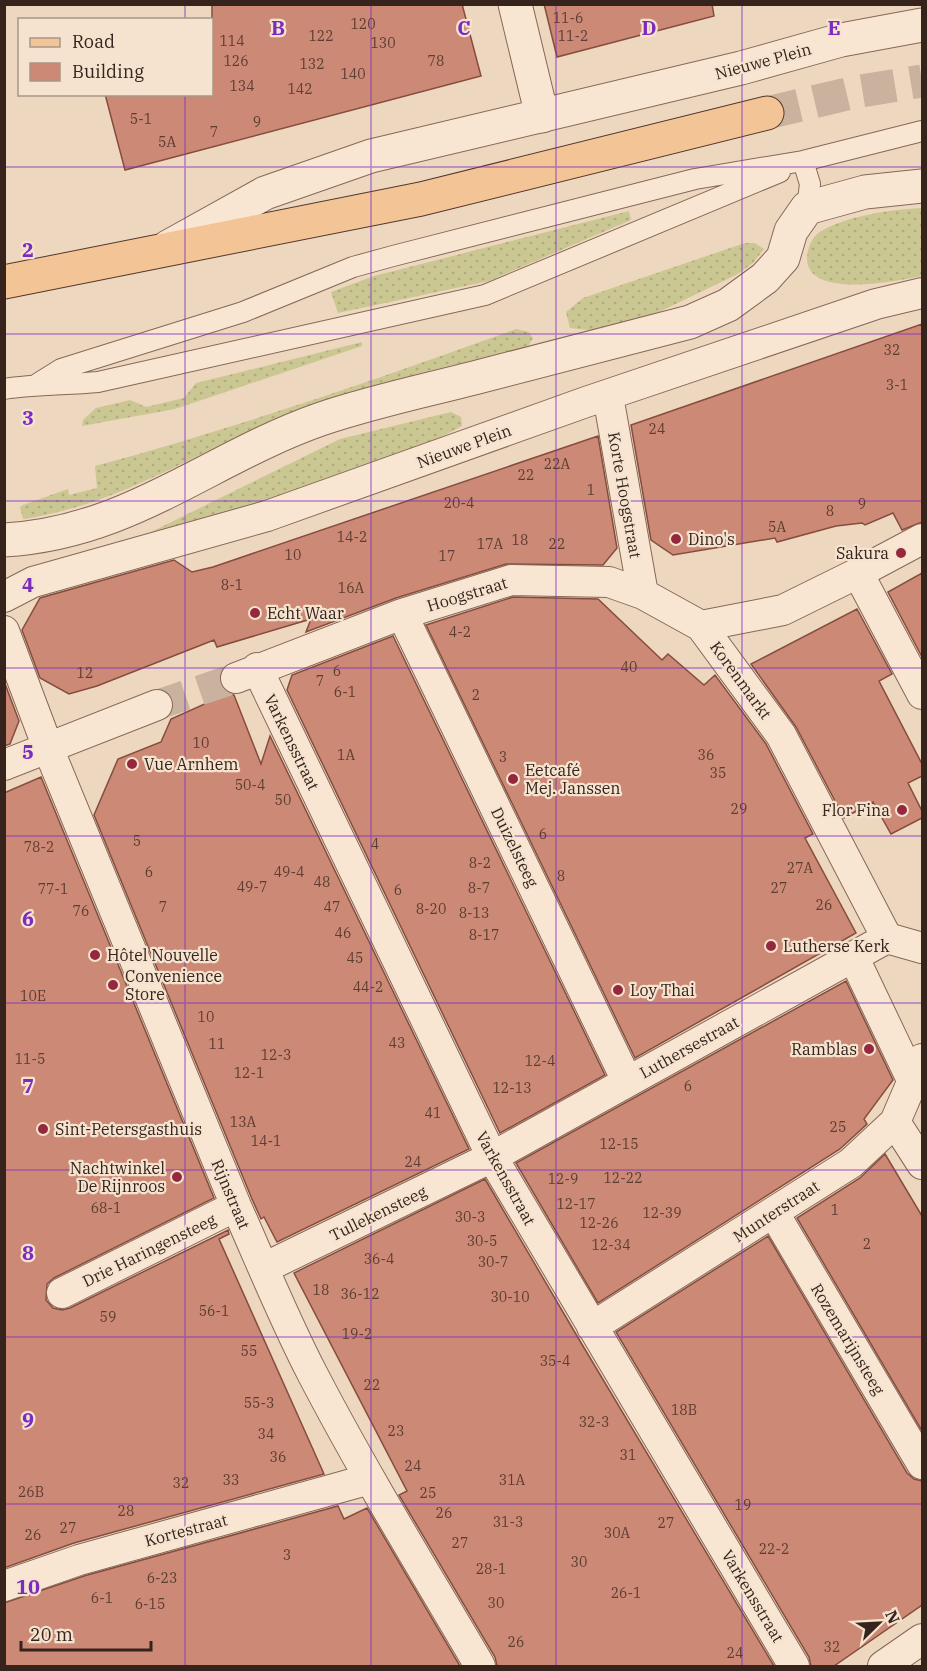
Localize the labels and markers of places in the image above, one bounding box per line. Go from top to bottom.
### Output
place label: Dino's [688,529,735,549]
marker: Dino's [669,532,683,546]
place label: Sakura [836,543,889,563]
marker: Sakura [894,546,908,560]
place label: Echt Waar [267,603,344,623]
marker: Echt Waar [248,606,262,620]
place label: Vue Arnhem [144,754,239,774]
marker: Vue Arnhem [125,757,139,771]
place label: Eetcafé Mej. Janssen [525,760,621,798]
marker: Eetcafé Mej. Janssen [506,772,520,786]
place label: Flor Fina [822,800,890,820]
marker: Flor Fina [895,803,909,817]
place label: Lutherse Kerk [783,936,890,956]
marker: Lutherse Kerk [764,939,778,953]
place label: Hôtel Nouvelle [107,945,218,965]
marker: Hôtel Nouvelle [88,948,102,962]
place label: Convenience Store [125,966,222,1004]
marker: Convenience Store [106,978,120,992]
place label: Loy Thai [630,980,695,1000]
marker: Loy Thai [611,983,625,997]
place label: Ramblas [791,1039,857,1059]
marker: Ramblas [862,1042,876,1056]
place label: Sint-Petersgasthuis [55,1119,202,1139]
marker: Sint-Petersgasthuis [36,1122,50,1136]
place label: Nachtwinkel De Rijnroos [70,1158,165,1196]
marker: Nachtwinkel De Rijnroos [170,1170,184,1184]

